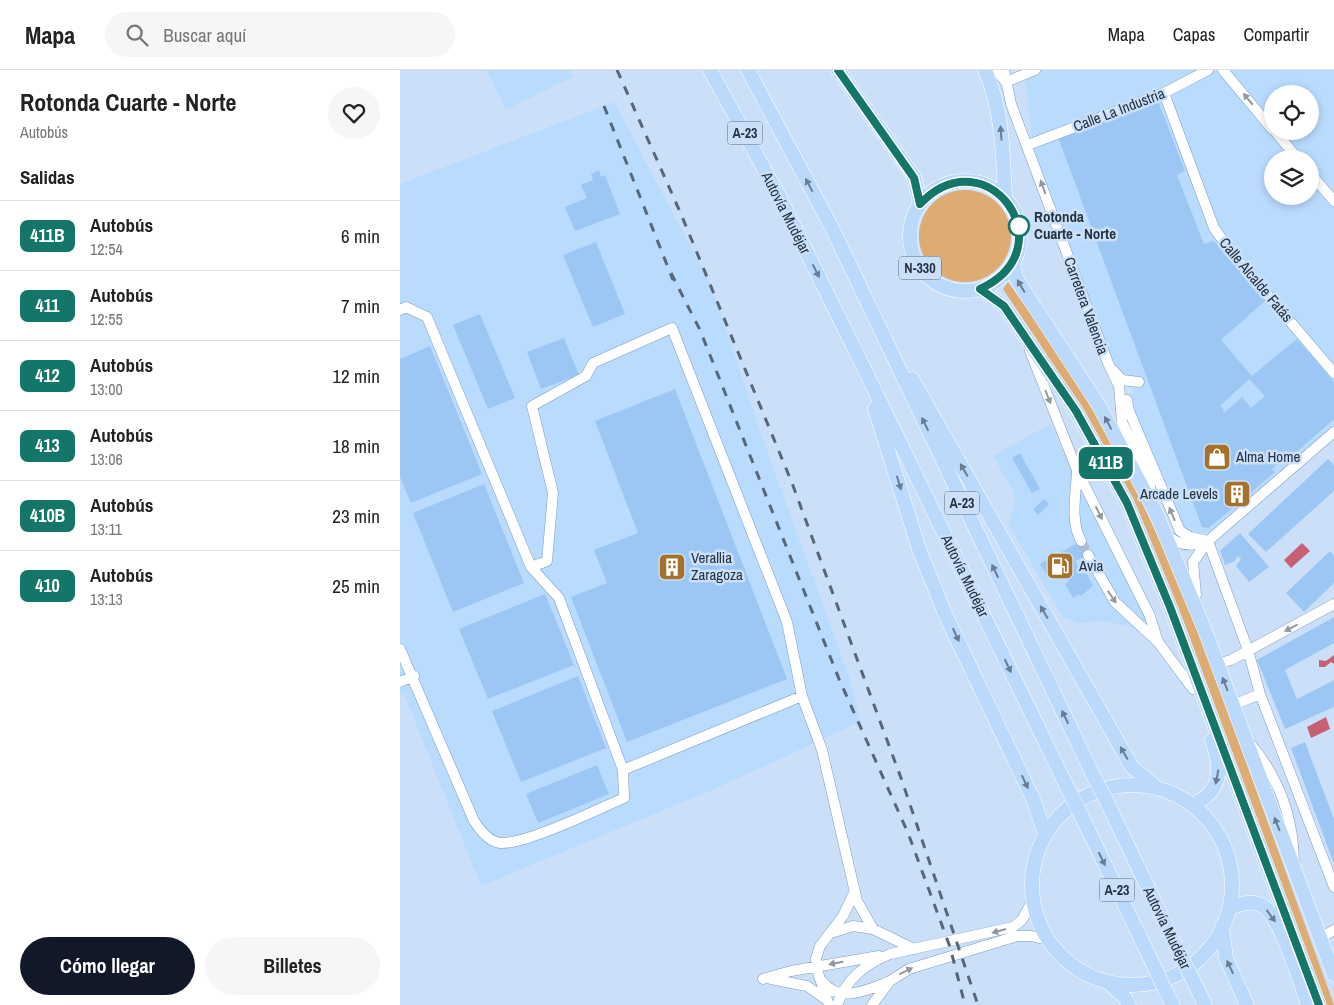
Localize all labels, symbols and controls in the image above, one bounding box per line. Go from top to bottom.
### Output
search box [105,12,455,57]
text: Mapa [25,19,75,51]
icon: search [123,21,151,49]
text: Buscar aquí [163,22,246,48]
text: Mapa [1108,22,1145,47]
text: Capas [1173,22,1215,47]
text: Compartir [1243,22,1309,47]
street label: Calle La Industria [1070,82,1168,137]
map controls [1264,85,1319,205]
button: locate [1264,85,1319,140]
text: Rotonda Cuarte - Norte [20,86,236,118]
button: heart [328,87,380,139]
one-way arrow [1242,93,1253,106]
text: Autobús [20,121,68,143]
road number: A-23 [728,122,762,144]
one-way arrow [997,125,1005,141]
button: layers [1264,150,1319,205]
text: Salidas [20,164,75,190]
street label: Autovía Mudéjar [756,167,816,257]
one-way arrow [805,178,813,192]
one-way arrow [1039,180,1046,195]
place label: Rotonda Cuarte - Norte [1034,206,1116,244]
text: Autobús [90,212,153,238]
marker: Rotonda Cuarte - Norte [1008,215,1030,237]
text: 411B [30,223,65,248]
text: 6 min [341,223,380,249]
street label: Calle Alcalde Fatás [1215,233,1298,327]
text: 12:54 [90,238,123,260]
street label: Carretera Valencia [1059,254,1114,358]
road number: N-330 [899,257,941,280]
one-way arrow [812,264,820,278]
one-way arrow [1017,280,1026,293]
text: Autobús [90,282,153,308]
text: 411 [36,293,59,318]
text: 7 min [341,293,380,319]
text: 12:55 [90,308,123,330]
text: Autobús [90,352,153,378]
text: 412 [35,363,60,388]
text: 12 min [332,363,380,389]
text: 13:00 [90,378,123,400]
one-way arrow [1044,389,1052,404]
one-way arrow [1104,416,1113,430]
one-way arrow [921,417,929,431]
text: Autobús [90,422,153,448]
text: 413 [35,433,60,458]
text: 18 min [332,433,380,459]
shop icon: Alma Home [1202,442,1232,472]
place label: Alma Home [1235,446,1300,467]
line badge: 411B [1071,447,1141,479]
text: 13:06 [90,448,123,470]
text: 411B [1089,450,1123,475]
one-way arrow [960,463,968,478]
one-way arrow [895,476,903,491]
building icon: Arcade Levels [1222,479,1252,509]
place label: Arcade Levels [1139,483,1218,504]
text: Autobús [90,492,153,518]
road number: A-23 [944,492,980,514]
text: 410B [30,503,65,528]
text: 23 min [332,503,380,529]
one-way arrow [1095,506,1103,521]
one-way arrow [1168,507,1176,521]
text: 13:11 [90,518,122,540]
street label: Autovía Mudéjar [936,530,995,621]
place label: Verallia Zaragoza [691,547,743,585]
fuel station icon: Avia [1045,551,1075,581]
building icon: Verallia Zaragoza [657,552,687,582]
place label: Avia [1078,555,1104,576]
text: Autobús [90,562,153,588]
one-way arrow [991,564,999,578]
text: 410 [35,573,60,598]
text: 25 min [332,573,380,599]
text: 13:13 [90,588,123,610]
one-way arrow [1107,590,1117,604]
one-way arrow [1040,604,1048,619]
one-way arrow [1285,623,1298,632]
one-way arrow [951,628,960,643]
one-way arrow [1004,658,1013,673]
one-way arrow [1221,676,1228,691]
one-way arrow [1061,710,1069,724]
one-way arrow [1120,746,1129,760]
one-way arrow [1212,770,1220,786]
one-way arrow [1022,775,1030,789]
one-way arrow [1273,816,1281,831]
one-way arrow [1098,852,1106,866]
road number: A-23 [1100,878,1134,902]
street label: Autovía Mudéjar [1138,882,1197,973]
one-way arrow [1266,909,1276,923]
one-way arrow [992,927,1007,935]
button: Cómo llegar [20,937,195,995]
button: Billetes [205,937,380,995]
one-way arrow [828,960,844,968]
one-way arrow [1226,960,1234,974]
one-way arrow [899,967,913,975]

